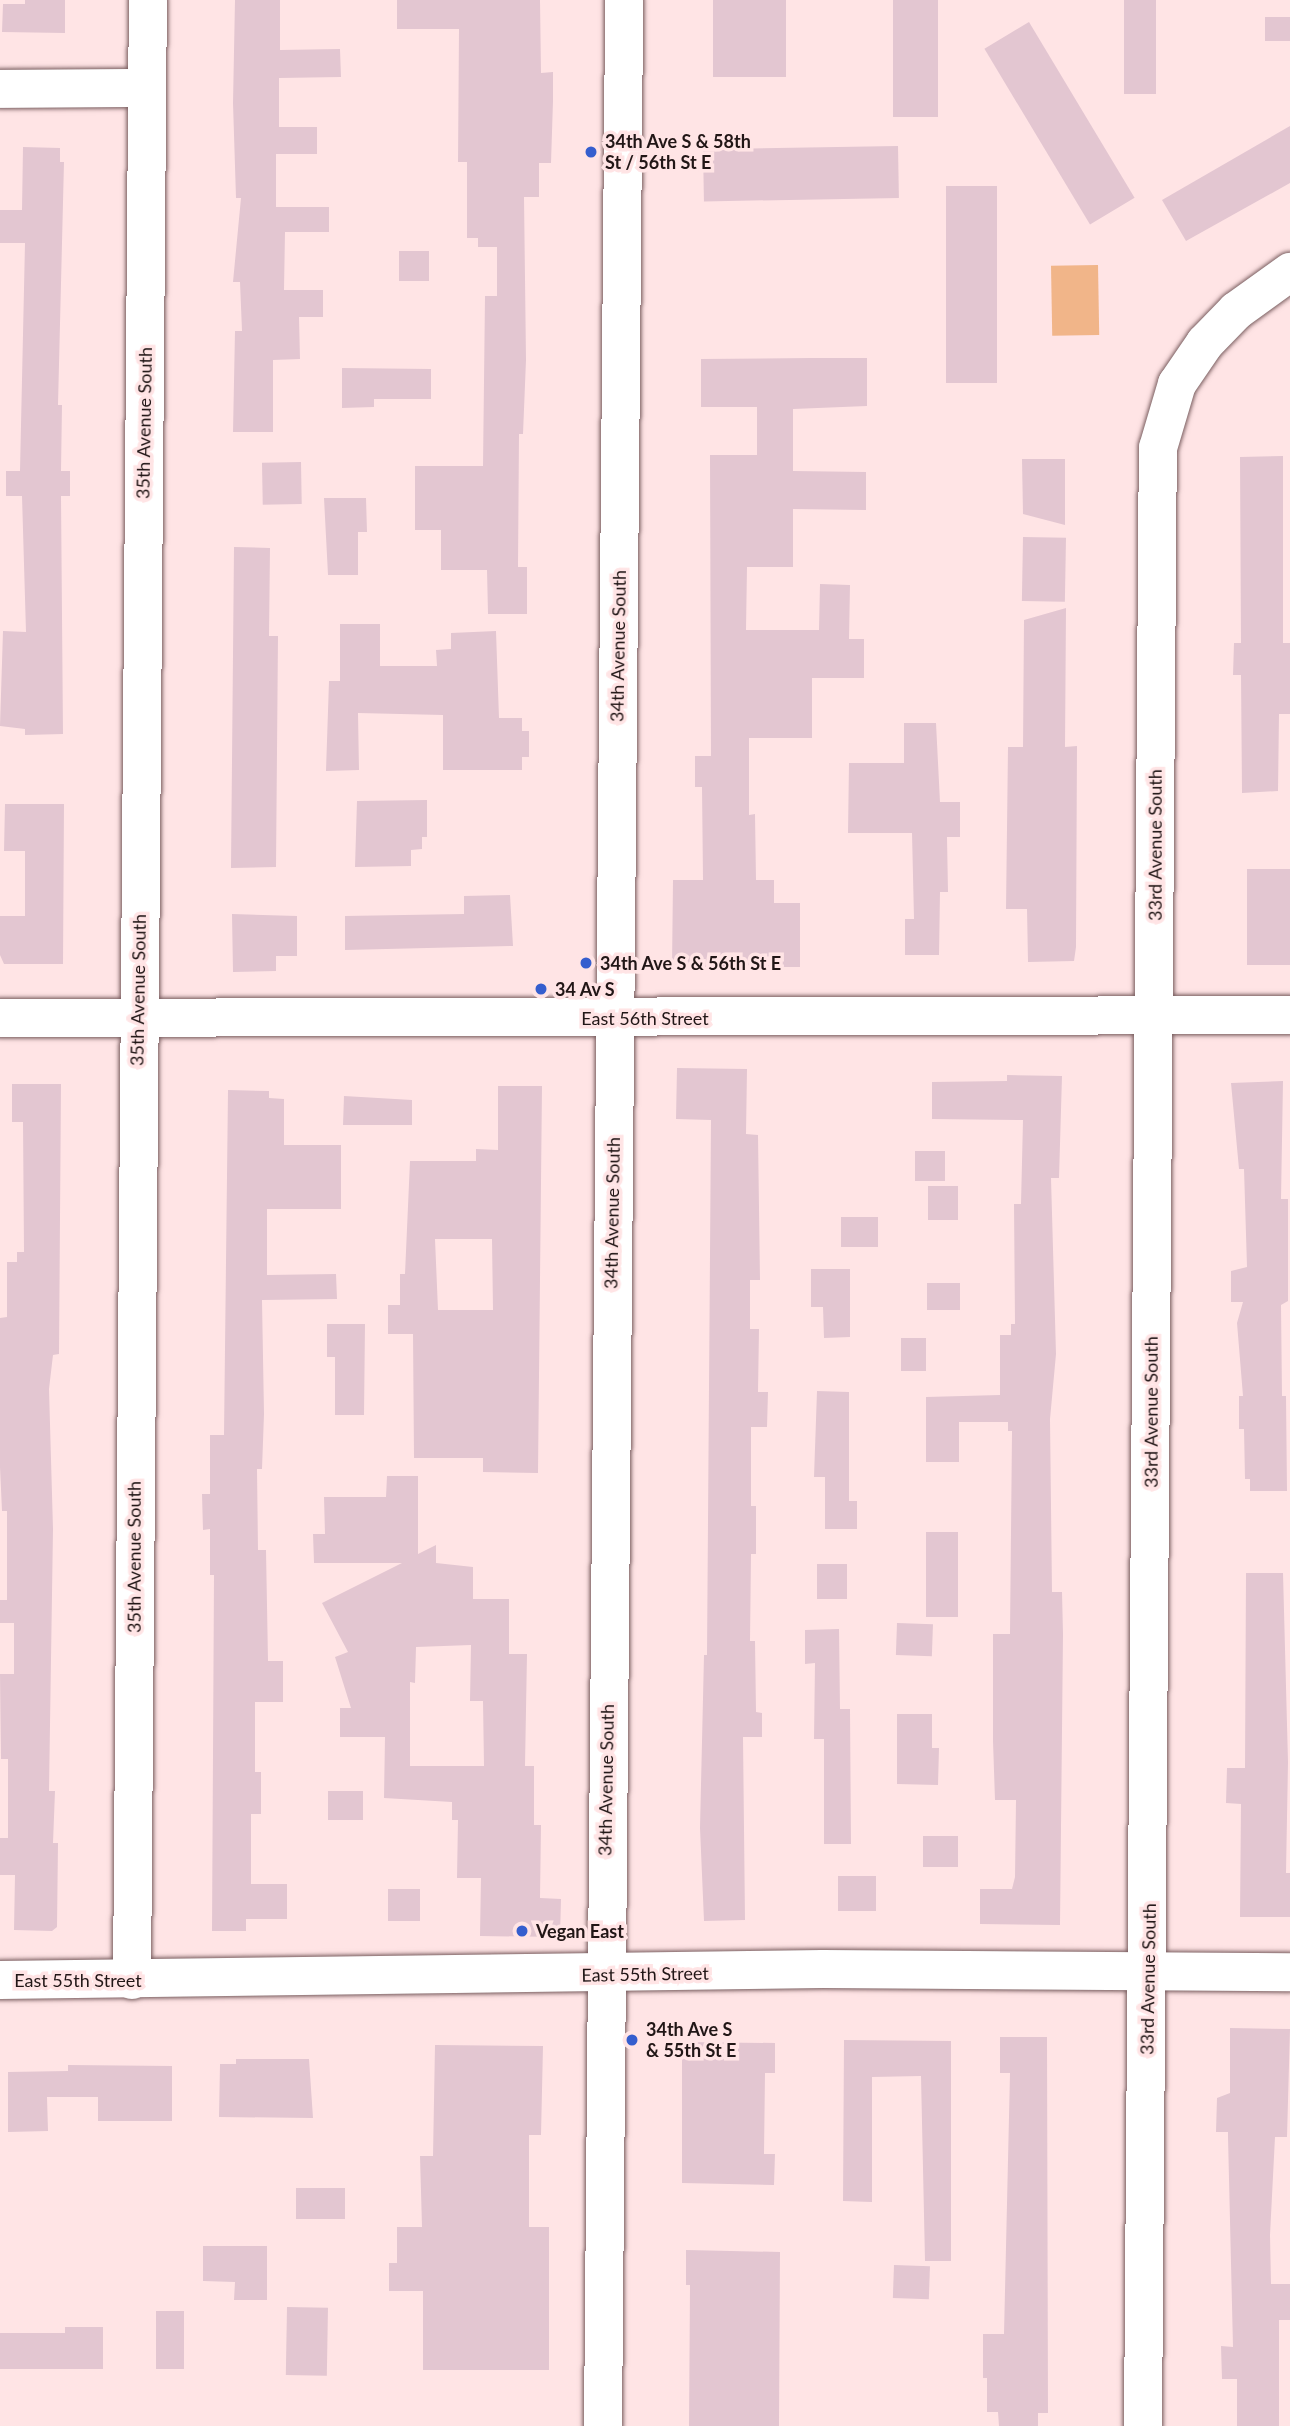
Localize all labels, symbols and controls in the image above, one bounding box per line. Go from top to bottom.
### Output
place label: 34th Ave S & 58th St / 56th St E [605,131,751,174]
marker: 34th Ave S & 58th St / 56th St E [583,144,599,160]
street label: 35th Avenue South [132,347,156,499]
street label: 34th Avenue South [606,570,630,722]
street label: 33rd Avenue South [1144,769,1166,921]
street label: 35th Avenue South [126,914,150,1066]
place label: 34th Ave S & 56th St E [600,952,782,974]
marker: 34th Ave S & 56th St E [578,955,594,971]
place label: 34 Av S [555,978,616,1000]
marker: 34 Av S [533,981,549,997]
street label: East 56th Street [581,1007,709,1029]
street label: 34th Avenue South [600,1137,624,1289]
street label: 33rd Avenue South [1140,1336,1162,1488]
street label: 35th Avenue South [123,1481,145,1633]
street label: 34th Avenue South [594,1704,618,1856]
street label: 33rd Avenue South [1136,1903,1160,2055]
place label: Vegan East [536,1920,624,1942]
marker: Vegan East [514,1923,530,1939]
street label: East 55th Street [581,1962,709,1986]
street label: East 55th Street [14,1969,142,1991]
place label: 34th Ave S & 55th St E [646,2019,736,2062]
marker: 34th Ave S & 55th St E [624,2032,640,2048]

